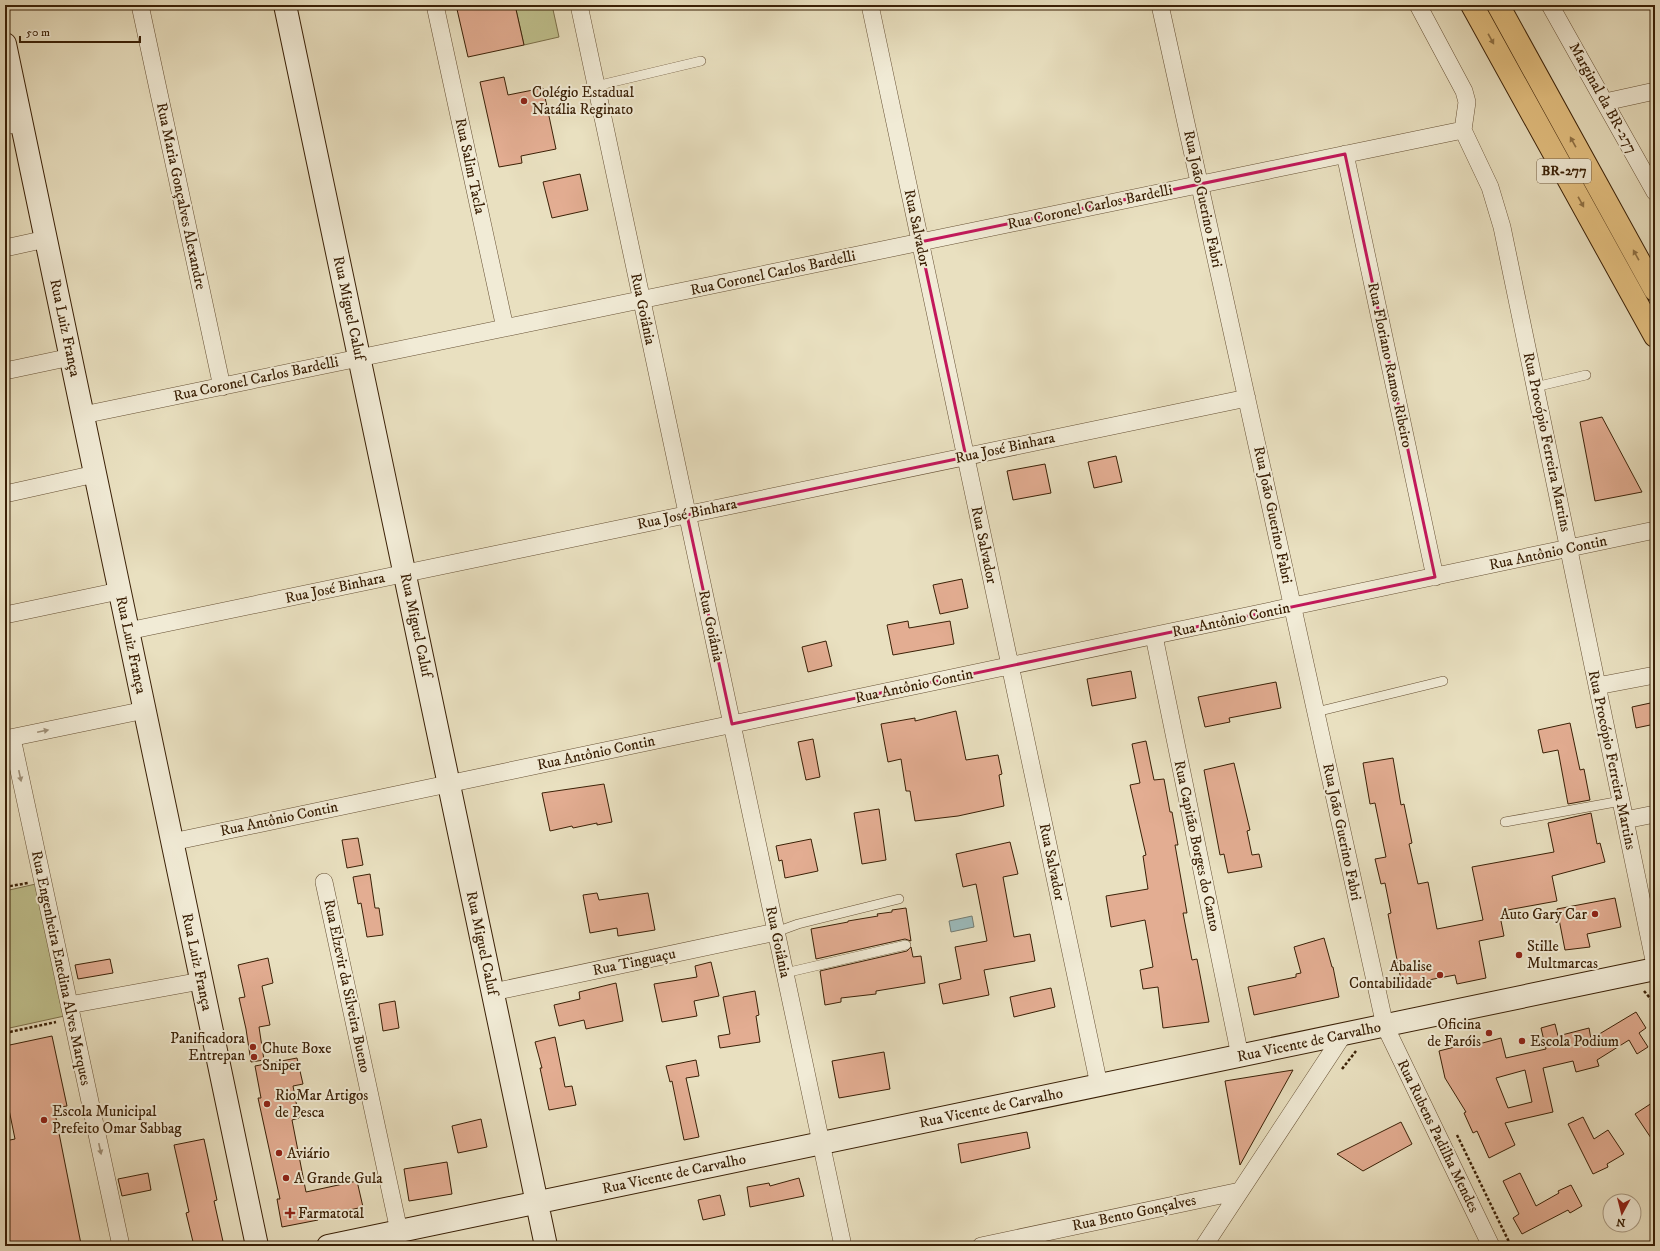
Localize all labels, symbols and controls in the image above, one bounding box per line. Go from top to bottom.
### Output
scale bar [20,18,140,44]
text: 50 m [26,25,50,40]
one-way arrow [1488,33,1495,45]
street label: Marginal da BR-277 [1565,39,1641,157]
place label: Colégio Estadual Natália Reginato [532,83,634,119]
marker: Colégio Estadual Natália Reginato [519,96,529,106]
street label: Rua Maria Gonçalves Alexandre [152,101,210,291]
street label: Rua Salim Tacla [451,116,490,216]
street label: Rua João Guerino Fabri [1179,129,1227,270]
one-way arrow [1570,136,1577,147]
road number: BR-277 [1537,159,1591,183]
street label: Rua Coronel Carlos Bardelli [1006,180,1174,234]
street label: Rua Salvador [900,188,935,269]
one-way arrow [1578,196,1584,208]
street label: Rua Coronel Carlos Bardelli [689,246,857,300]
one-way arrow [1633,250,1640,261]
street label: Rua Miguel Caluf [329,254,370,364]
street label: Rua Goiânia [626,271,660,347]
street label: Rua Luiz França [45,277,85,379]
street label: Rua Floriano Ramos Ribeiro [1363,281,1417,449]
street label: Rua Procópio Ferreira Martins [1519,351,1575,533]
street label: Rua Coronel Carlos Bardelli [172,352,340,406]
street label: Rua José Binhara [953,428,1057,468]
street label: Rua João Guerino Fabri [1249,445,1297,586]
street label: Rua José Binhara [635,494,739,534]
street label: Rua Salvador [967,505,1002,586]
street label: Rua Antônio Contin [1487,531,1609,575]
street label: Rua José Binhara [283,568,387,608]
street label: Rua Miguel Caluf [396,571,437,681]
street label: Rua Goiânia [694,588,728,664]
street label: Rua Luiz França [111,594,151,696]
street label: Rua Antônio Contin [1170,598,1292,642]
street label: Rua Antônio Contin [853,664,975,708]
street label: Rua Procópio Ferreira Martins [1584,669,1640,851]
one-way arrow [37,728,49,734]
street label: Rua Antônio Contin [535,731,657,775]
street label: Rua Capitão Borges do Canto [1170,759,1224,933]
street label: Rua João Guerino Fabri [1318,762,1366,903]
one-way arrow [17,770,23,782]
street label: Rua Antônio Contin [218,797,340,841]
street label: Rua Salvador [1035,822,1070,903]
street label: Rua Engenheira Enedina Alves Marques [27,849,95,1087]
street label: Rua Miguel Caluf [462,889,503,999]
street label: Rua Elzevir da Silveira Bueno [319,897,375,1075]
street label: Rua Goiânia [761,904,795,980]
place label: Auto Gary Car [1500,905,1587,924]
marker: Auto Gary Car [1590,909,1600,919]
street label: Rua Luiz França [177,911,217,1013]
place label: Stille Multmarcas [1527,937,1598,973]
street label: Rua Tinguaçu [591,944,677,980]
marker: Stille Multmarcas [1514,950,1524,960]
place label: Abalise Contabilidade [1349,957,1432,993]
marker: Abalise Contabilidade [1435,970,1445,980]
place label: Oficina de Faróis [1427,1015,1482,1051]
street label: Rua Vicente de Carvalho [1235,1017,1383,1067]
marker: Oficina de Faróis [1484,1028,1494,1038]
place label: Panificadora Entrepan [170,1029,246,1065]
place label: Escola Podium [1530,1032,1619,1051]
marker: Escola Podium [1517,1036,1527,1046]
place label: Chute Boxe Sniper [262,1039,332,1075]
marker: Panificadora Entrepan [248,1042,258,1052]
marker: Chute Boxe Sniper [249,1052,259,1062]
street label: Rua Rubens Padilha Mendes [1393,1056,1483,1216]
street label: Rua Vicente de Carvalho [917,1083,1065,1133]
place label: RioMar Artigos de Pesca [275,1086,368,1122]
marker: RioMar Artigos de Pesca [262,1099,272,1109]
place label: Escola Municipal Prefeito Omar Sabbag [52,1102,182,1138]
marker: Escola Municipal Prefeito Omar Sabbag [39,1115,49,1125]
one-way arrow [98,1143,104,1155]
place label: Aviário [287,1144,330,1163]
marker: Aviário [274,1148,284,1158]
street label: Rua Vicente de Carvalho [600,1149,748,1199]
place label: A Grande Gula [294,1169,383,1188]
marker: A Grande Gula [281,1173,291,1183]
street label: Rua Bento Gonçalves [1070,1191,1198,1235]
north arrow [1602,1193,1642,1233]
place label: Farmatotal [298,1204,365,1223]
marker: Farmatotal [285,1208,295,1218]
text: N [1616,1214,1626,1229]

